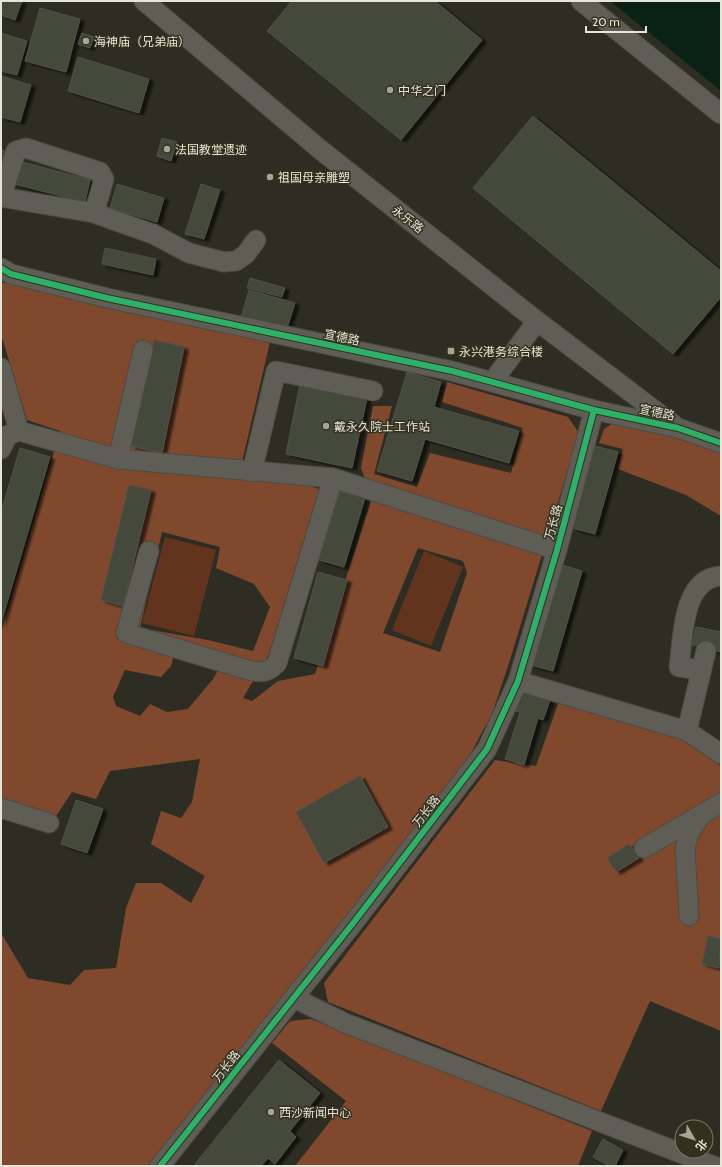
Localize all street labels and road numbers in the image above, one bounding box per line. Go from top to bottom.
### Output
street label: 永乐路 [389,202,427,236]
street label: 宣德路 [323,326,361,348]
street label: 宣德路 [638,401,676,423]
street label: 万长路 [541,503,565,541]
street label: 万长路 [409,792,443,830]
street label: 万长路 [209,1047,243,1085]

